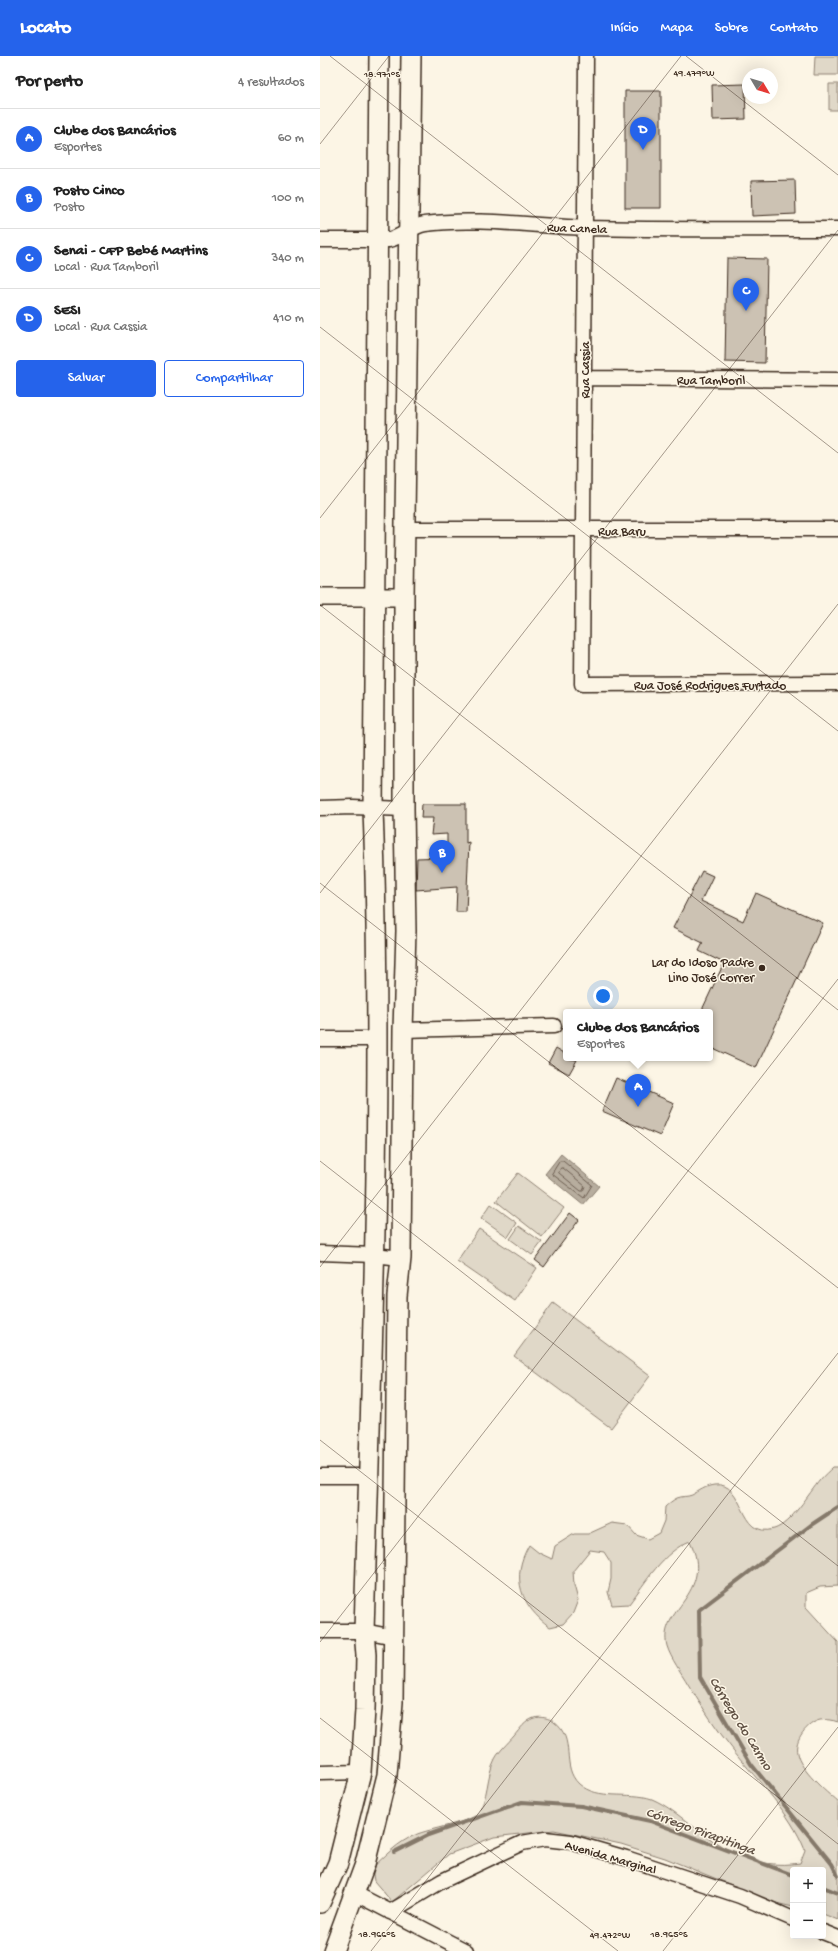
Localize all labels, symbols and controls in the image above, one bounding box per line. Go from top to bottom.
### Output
text: Locato [20,17,71,40]
text: Início [610,20,639,37]
text: Mapa [661,20,693,37]
text: Sobre [715,20,748,37]
text: Contato [770,20,818,37]
text: 49.479°W [674,68,715,80]
north arrow [742,68,778,104]
text: 18.971°S [363,69,400,81]
text: Por perto [16,72,83,92]
text: 4 resultados [238,75,304,90]
pin: D [630,117,656,150]
text: Clube dos Bancários [54,122,176,140]
text: A [25,131,33,146]
text: 60 m [278,131,304,146]
text: Esportes [54,140,101,155]
text: Posto Cinco [54,182,124,200]
text: B [26,191,32,206]
text: 100 m [272,191,304,206]
text: Posto [54,200,85,215]
street label: Rua Canela [546,221,608,238]
text: Senai - CFP Bebé Martins [54,242,208,260]
text: C [25,251,33,266]
text: 340 m [271,251,304,266]
text: Local · Rua Tamboril [54,260,159,275]
pin: C [733,278,759,311]
text: SESI [54,302,81,320]
text: D [25,311,33,326]
text: 410 m [273,311,304,326]
text: Local · Rua Cassia [54,320,147,335]
street label: Rua Cassia [579,341,594,399]
button: Salvar [16,360,156,397]
button: Compartilhar [164,360,304,397]
street label: Rua Tamboril [677,374,745,389]
street label: Rua Baru [598,525,646,540]
street label: Rua José Rodrigues Furtado [634,679,786,694]
pin: B [429,840,455,873]
place label: Lar do Idoso Padre Lino José Correr [651,956,755,986]
marker: Lar do Idoso Padre Lino José Correr [757,963,767,973]
your location [593,986,613,1006]
popup [563,1009,713,1061]
text: Clube dos Bancários [577,1019,699,1037]
text: Esportes [577,1037,625,1052]
pin: A [625,1074,651,1107]
water label: Córrego do Carmo [704,1675,776,1775]
water label: Córrego Pirapitinga [643,1805,758,1860]
street label: Avenida Marginal [563,1838,658,1879]
map controls [790,1867,826,1939]
button: + [790,1867,826,1903]
button: − [790,1903,826,1939]
text: 18.966°S [358,1929,396,1941]
text: 18.965°S [649,1929,688,1941]
text: 49.472°W [590,1930,631,1942]

